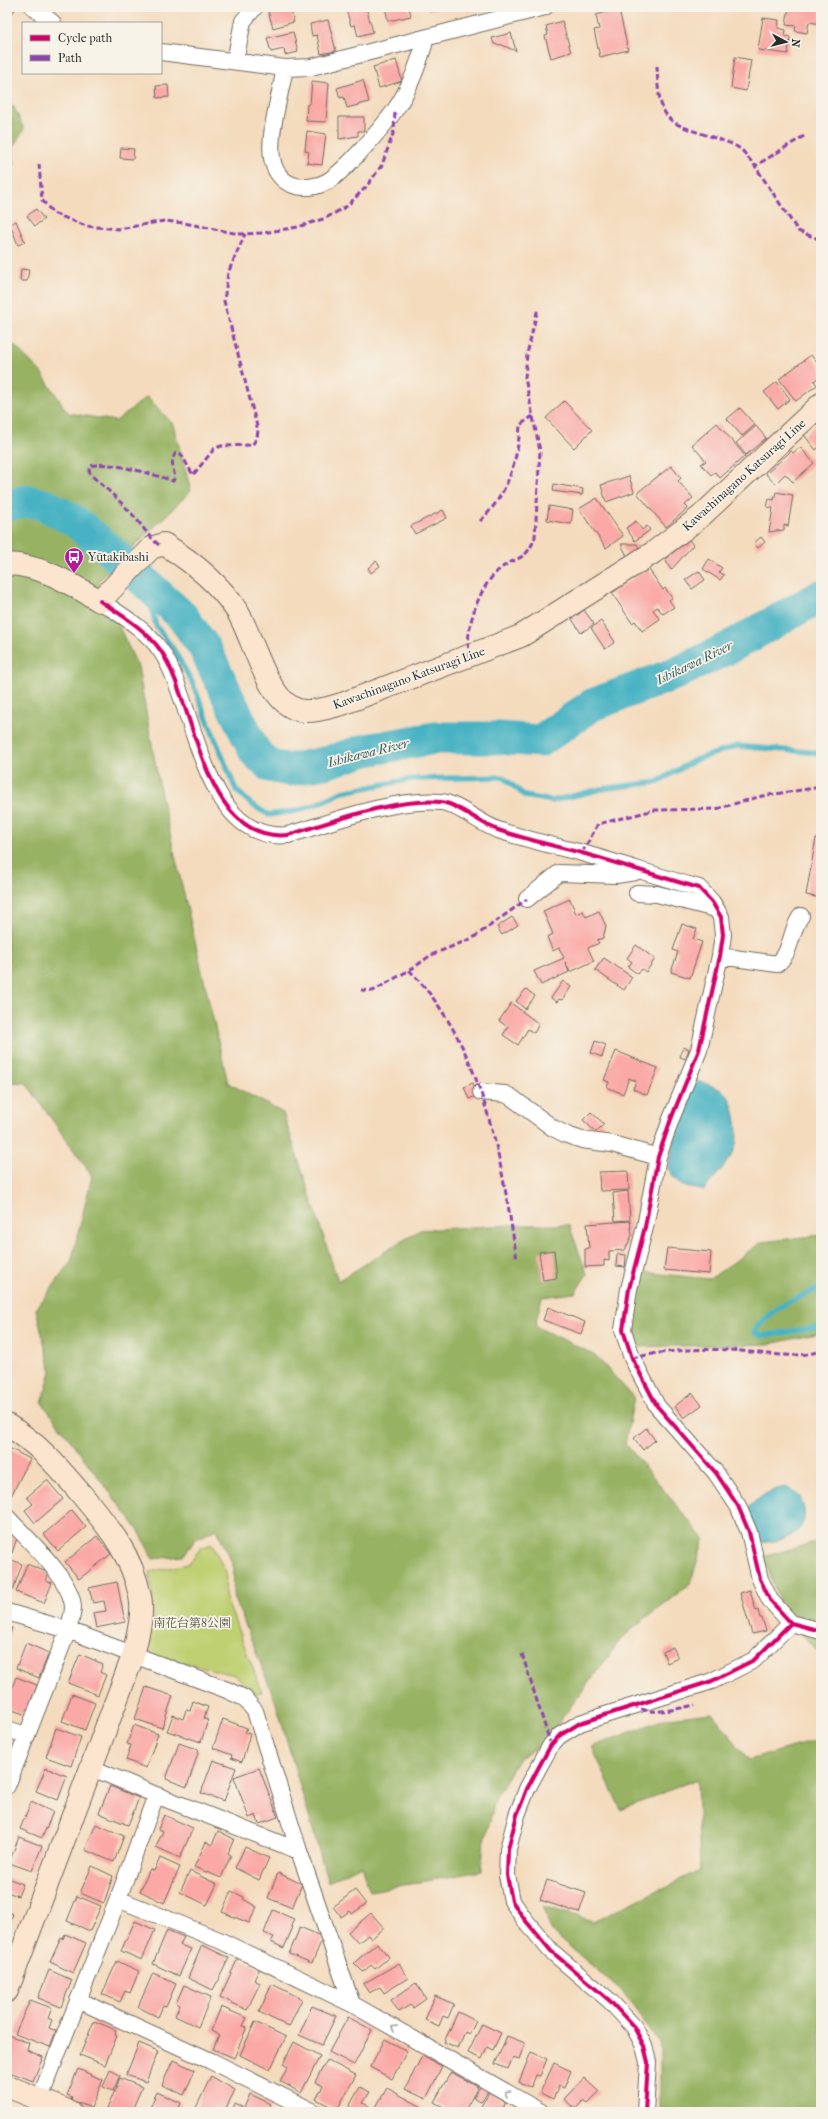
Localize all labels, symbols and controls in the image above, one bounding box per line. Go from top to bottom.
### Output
legend [22,22,162,74]
north arrow [766,22,806,62]
text: Cycle path [58,31,113,45]
text: N [788,38,802,49]
text: Path [58,51,82,65]
street label: Kawachinagano Katsuragi Line [680,416,808,534]
bus stop icon: Yūtakibashi [63,546,85,574]
place label: Yūtakibashi [87,550,149,564]
water label: Ishikawa River [653,637,736,688]
street label: Kawachinagano Katsuragi Line [331,644,487,712]
water label: Ishikawa River [325,735,411,770]
park label: 南花台第8公園 [153,1616,231,1630]
one-way arrow [391,2025,398,2032]
one-way arrow [504,2090,511,2097]

